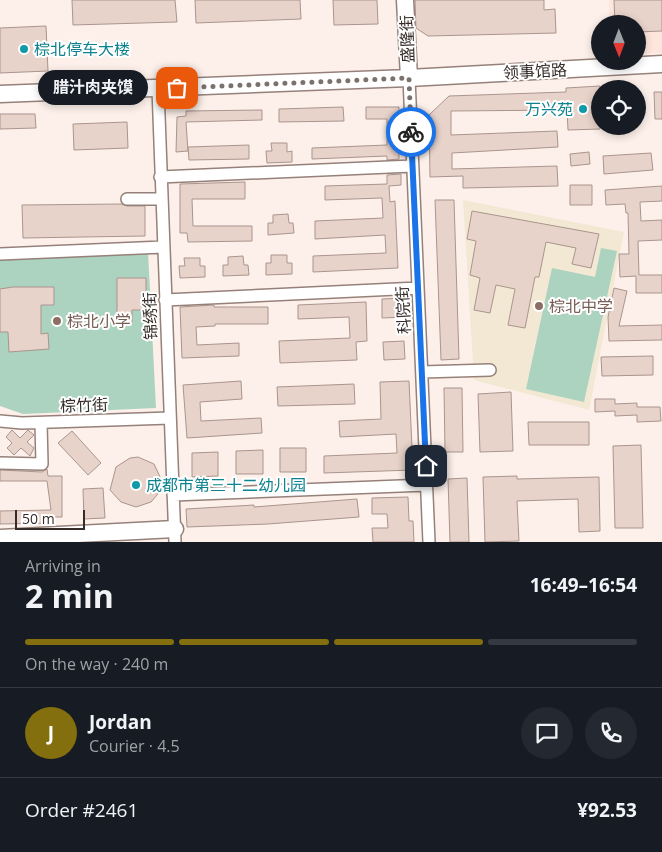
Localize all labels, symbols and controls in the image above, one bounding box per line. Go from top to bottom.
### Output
street label: 盛隆街 [395,15,419,63]
north arrow [591,15,646,70]
map controls [591,15,646,135]
place label: 棕北停车大楼 [34,38,130,60]
marker: 棕北停车大楼 [18,43,30,55]
street label: 领事馆路 [502,58,568,84]
pin [156,67,198,109]
callout: 腊汁肉夹馍 [37,70,147,106]
icon: bag [163,74,191,102]
text: 腊汁肉夹馍 [53,76,133,98]
button: locate [591,80,646,135]
place label: 万兴苑 [525,98,573,120]
marker: 万兴苑 [577,103,589,115]
courier [386,107,436,157]
icon: bike [397,118,425,146]
street label: 科院街 [391,285,415,335]
street label: 锦绣街 [138,292,162,340]
place label: 棕北中学 [549,295,613,317]
marker: 棕北中学 [533,300,545,312]
place label: 棕北小学 [67,310,131,332]
marker: 棕北小学 [51,315,63,327]
street label: 棕竹街 [60,393,108,417]
pin [405,445,447,487]
icon: home [412,452,440,480]
place label: 成都市第三十二幼儿园 [146,474,306,496]
marker: 成都市第三十二幼儿园 [130,479,142,491]
scale bar [15,507,85,530]
text: 50 m [22,509,55,528]
text: Arriving in [25,555,101,577]
text: 16:49–16:54 [530,572,637,598]
text: 2 min [25,574,114,617]
text: On the way · 240 m [25,653,168,675]
button: chat [521,707,573,759]
button: phone [585,707,637,759]
text: Jordan [89,709,152,735]
text: J [48,720,54,746]
text: Courier · 4.5 [89,735,180,757]
text: Order #2461 [25,797,138,823]
text: ¥92.53 [577,797,637,823]

